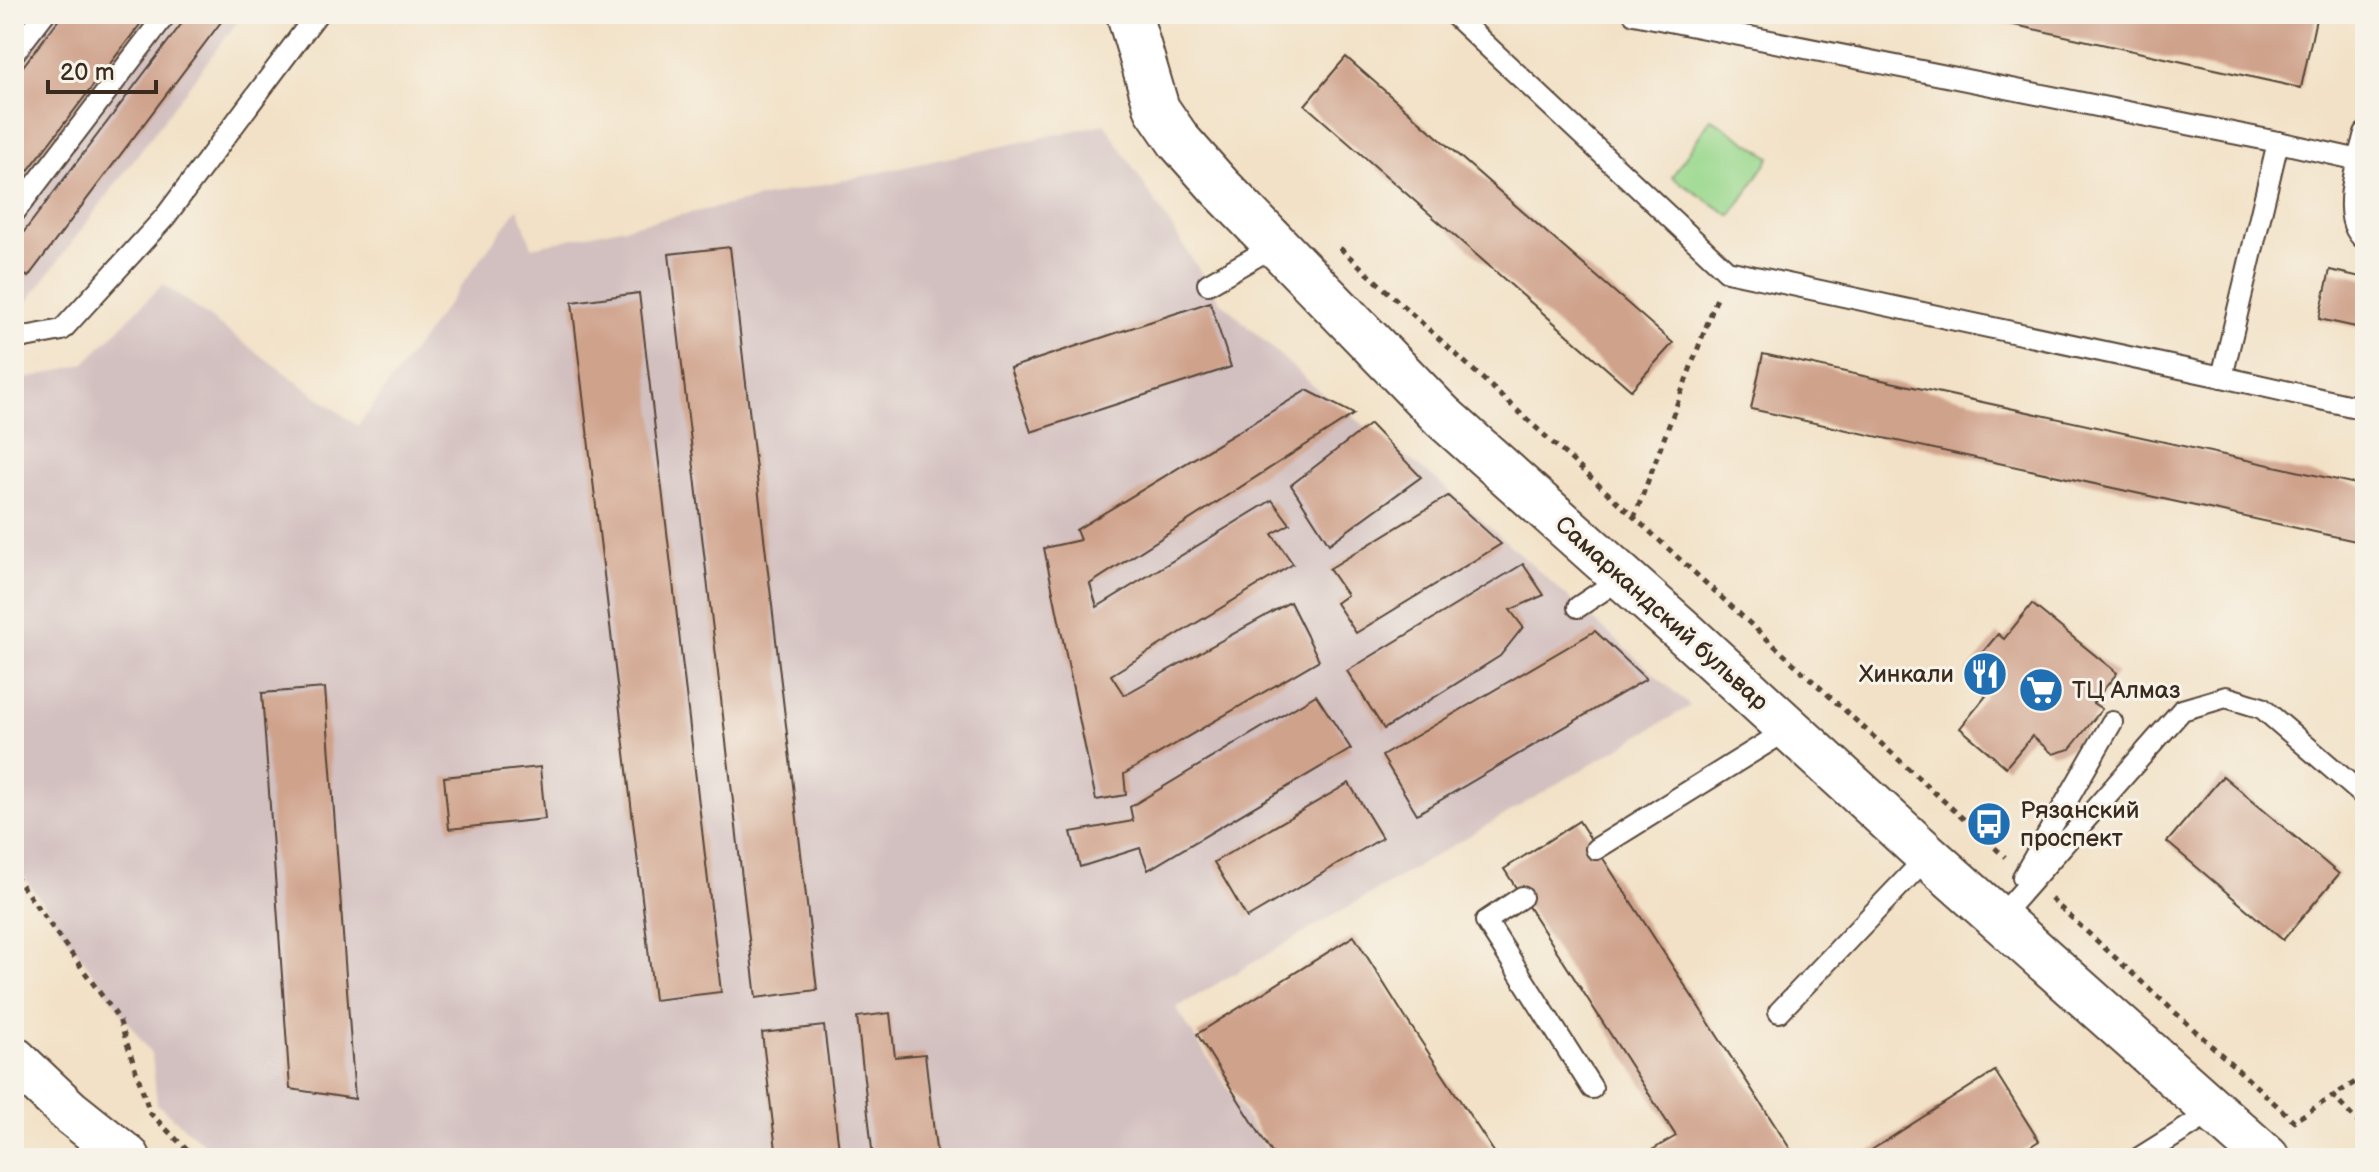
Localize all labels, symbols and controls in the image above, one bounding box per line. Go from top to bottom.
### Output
scale bar [48,44,156,94]
text: 20 m [60,58,115,87]
street label: Самаркандский бульвар [1549,510,1775,717]
restaurant icon: Хинкали [1961,650,2009,698]
place label: Хинкали [1859,660,1954,689]
supermarket icon: ТЦ Алмаз [2017,666,2065,714]
place label: ТЦ Алмаз [2072,676,2181,705]
place label: Рязанский проспект [2020,796,2139,853]
bus stop icon: Рязанский проспект [1965,800,2013,848]

